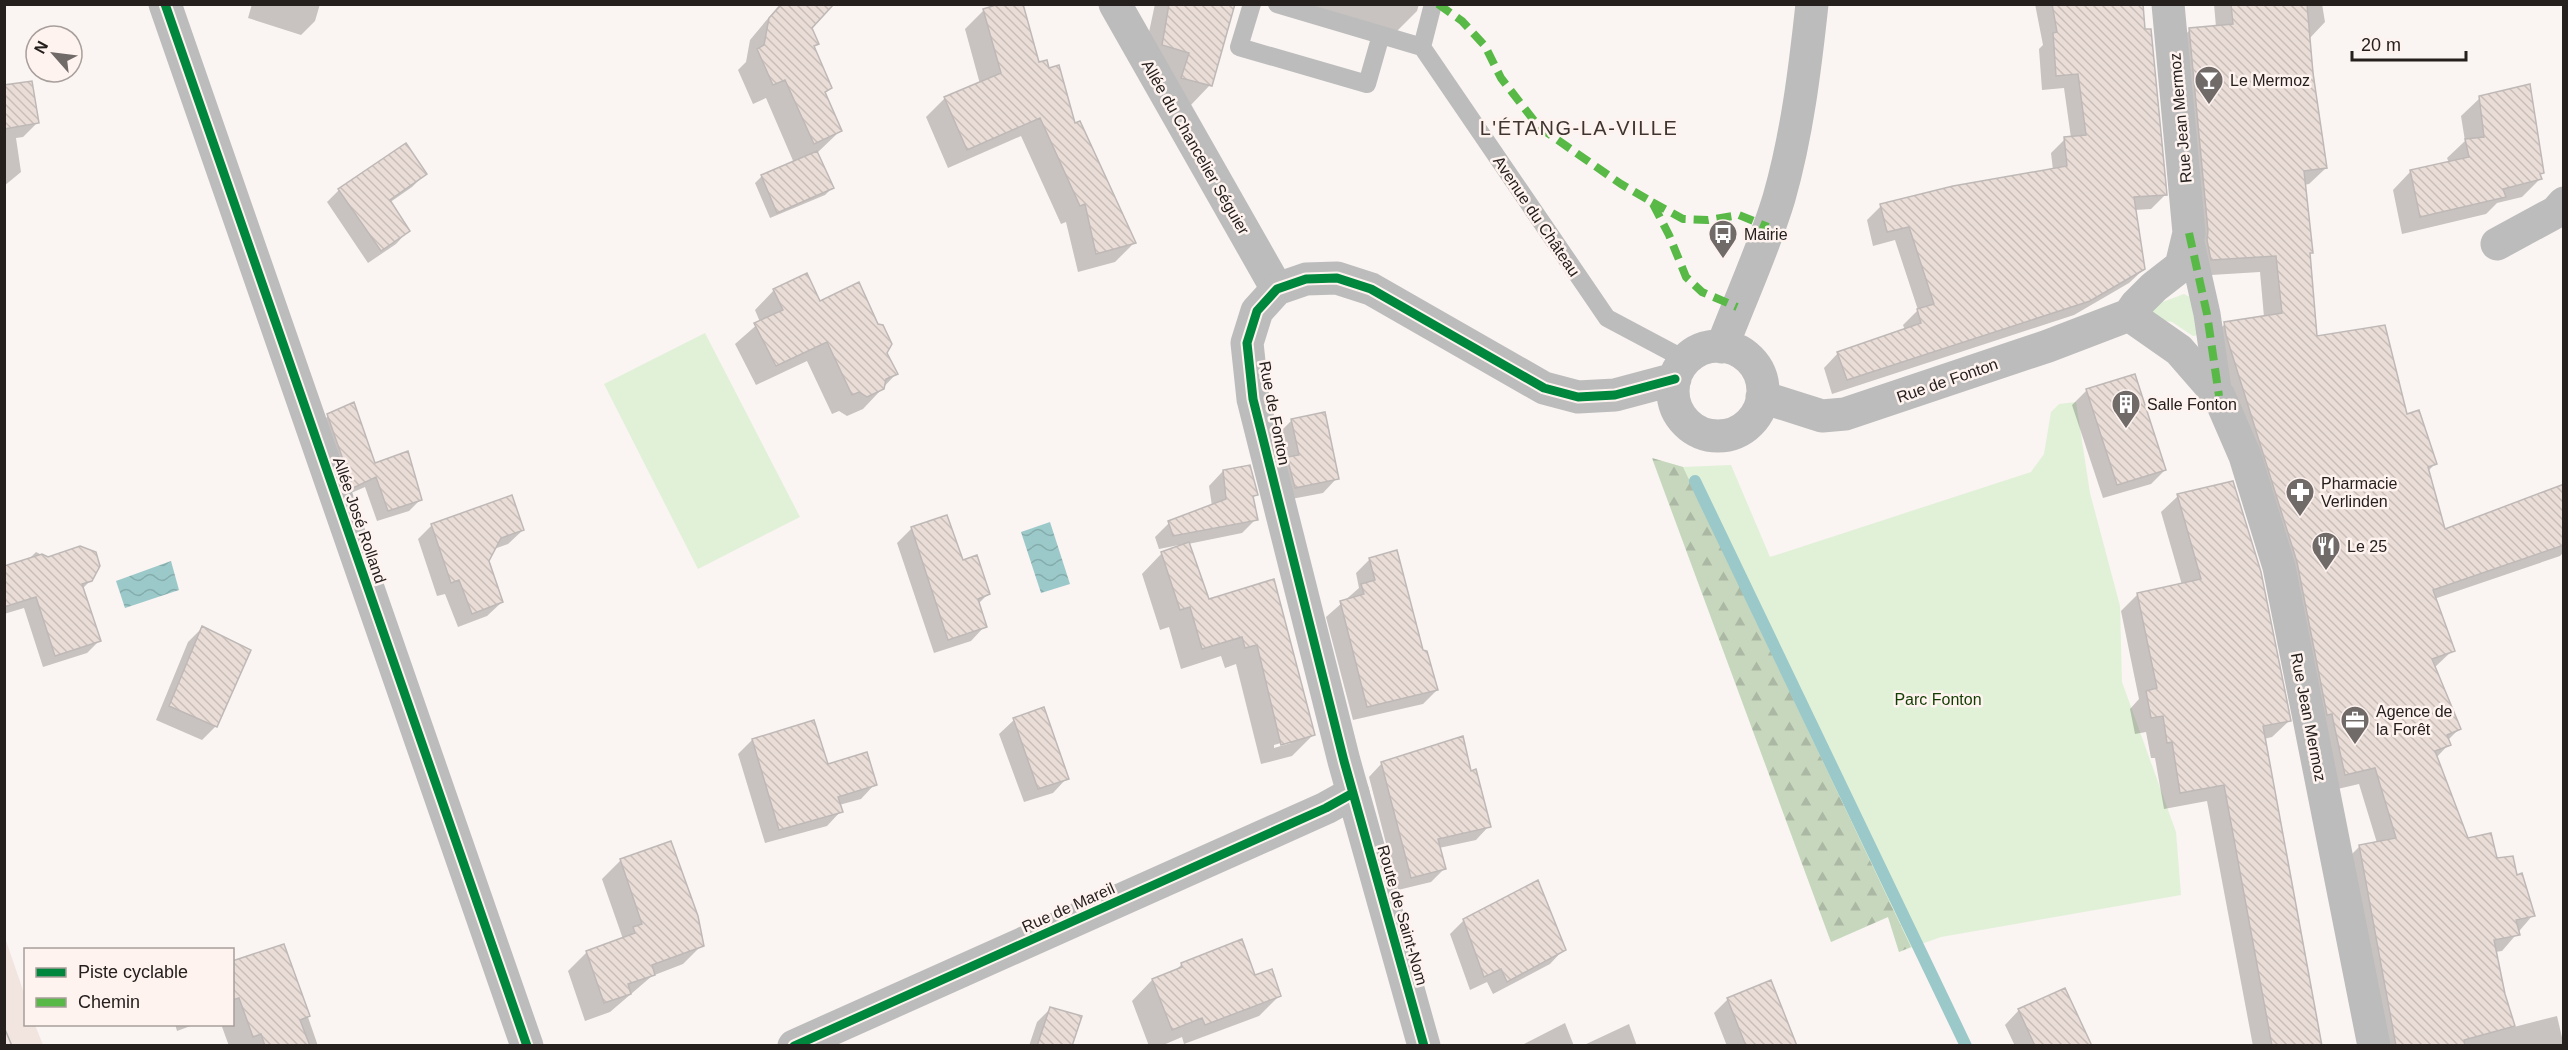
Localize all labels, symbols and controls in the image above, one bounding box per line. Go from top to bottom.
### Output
north arrow [24,24,84,84]
scale bar [2352,24,2466,62]
text: 20 m [2361,35,2401,55]
text: N [31,38,51,56]
street label: Rue Jean Mermoz [2166,52,2195,184]
street label: Allée du Chancelier Séguier [1139,57,1253,238]
bar icon: Le Mermoz [2193,64,2225,106]
place label: Le Mermoz [2230,72,2310,89]
district label: L'ÉTANG-LA-VILLE [1480,117,1678,139]
street label: Avenue du Château [1490,153,1583,280]
bus stop icon: Mairie [1707,218,1739,260]
place label: Mairie [1744,226,1788,243]
street label: Rue de Fonton [1894,355,2000,406]
street label: Rue de Fonton [1256,360,1293,467]
building icon: Salle Fonton [2110,388,2142,430]
place label: Salle Fonton [2147,396,2237,413]
street label: Allée José Rolland [330,455,389,586]
place label: Pharmacie Verlinden [2321,475,2398,510]
pharmacy icon: Pharmacie Verlinden [2284,476,2316,518]
restaurant icon: Le 25 [2310,530,2342,572]
place label: Le 25 [2347,538,2387,555]
street label: Rue Jean Mermoz [2288,651,2329,783]
park label: Parc Fonton [1894,691,1982,708]
place label: Agence de la Forêt [2376,703,2453,738]
office icon: Agence de la Forêt [2339,704,2371,746]
street label: Route de Saint-Nom [1374,843,1431,987]
street label: Rue de Mareil [1019,879,1117,935]
legend [24,948,234,1026]
text: Piste cyclable [78,962,188,982]
text: Chemin [78,992,140,1012]

